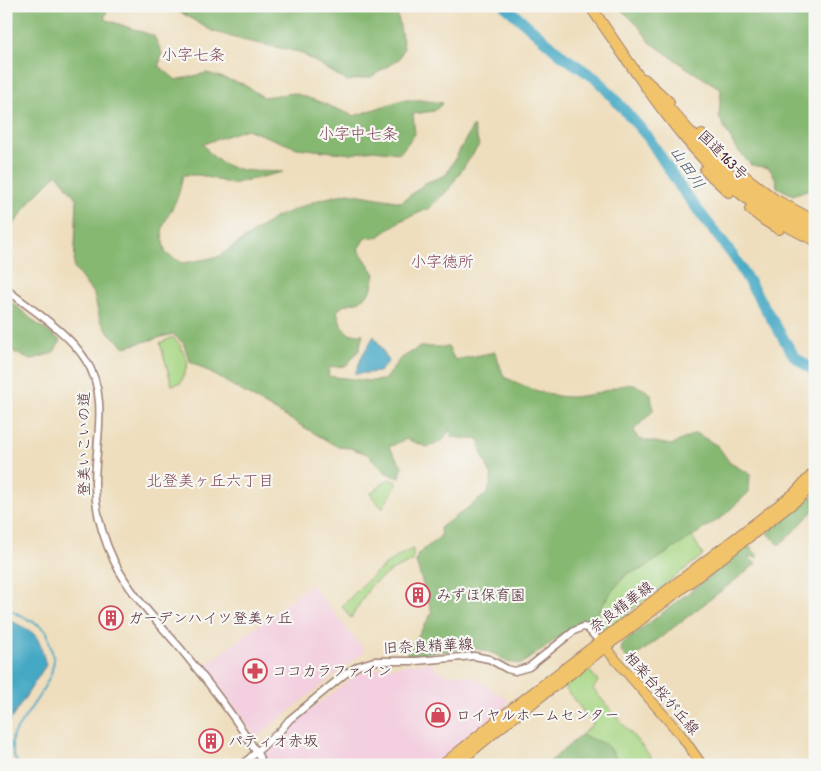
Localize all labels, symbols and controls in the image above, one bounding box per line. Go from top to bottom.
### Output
district label: 小字七条 [161,43,225,65]
district label: 小字中七条 [318,122,398,144]
street label: 国道163号 [694,125,753,184]
water label: 山田川 [665,141,711,193]
district label: 小字徳所 [410,250,474,272]
street label: 登美いこいの道 [73,391,94,497]
district label: 北登美ヶ丘六丁目 [146,469,274,491]
street label: 奈良精華線 [584,576,657,638]
building icon: みずほ保育園 [405,582,431,608]
place label: みずほ保育園 [436,584,525,605]
building icon: ガーデンハイツ登美ヶ丘 [98,605,124,631]
place label: ガーデンハイツ登美ヶ丘 [128,607,292,628]
street label: 旧奈良精華線 [382,633,473,658]
street label: 相楽台桜が丘線 [620,646,705,739]
pharmacy icon: ココカラファイン [242,658,268,684]
place label: ココカラファイン [272,660,392,681]
shop icon: ロイヤルホームセンター [425,702,451,728]
place label: ロイヤルホームセンター [456,704,620,725]
building icon: パティオ赤坂 [198,728,224,754]
place label: パティオ赤坂 [228,730,318,751]

